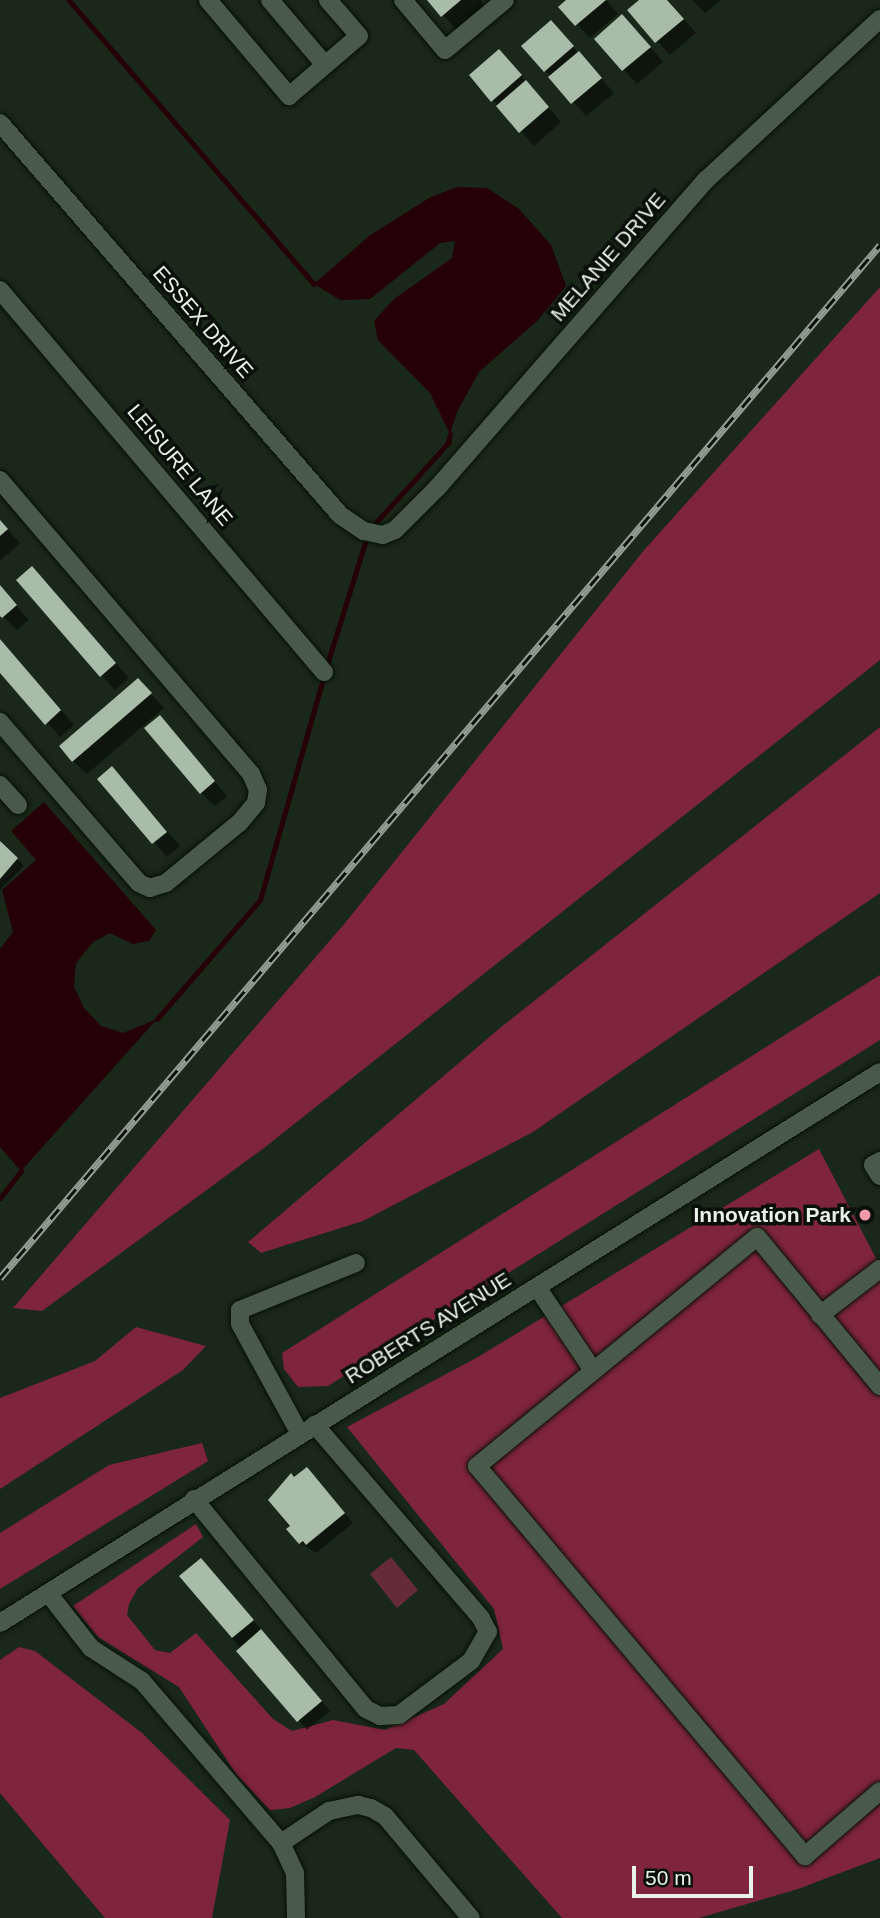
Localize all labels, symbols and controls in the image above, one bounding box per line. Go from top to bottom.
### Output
street label: MELANIE DRIVE [545,188,671,326]
street label: ESSEX DRIVE [148,261,258,383]
street label: LEISURE LANE [122,399,238,531]
place label: Innovation Park [693,1202,851,1228]
marker: Innovation Park [857,1207,873,1223]
street label: ROBERTS AVENUE [340,1267,516,1389]
scale bar [635,1852,756,1896]
text: 50 m [645,1866,692,1889]

